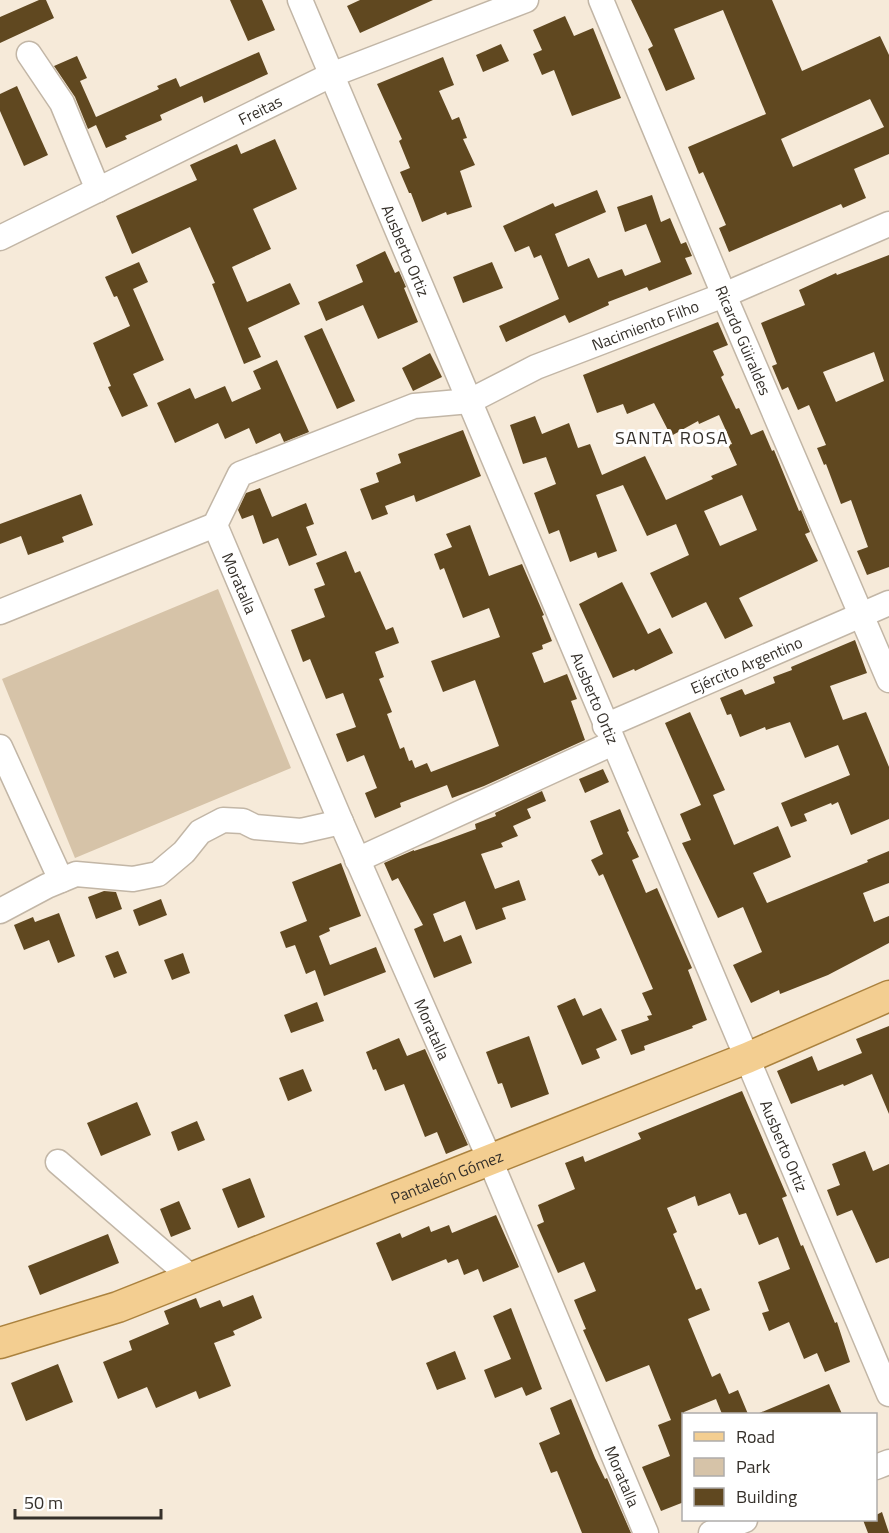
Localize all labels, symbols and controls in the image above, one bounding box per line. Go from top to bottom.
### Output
street label: Freitas [234,89,286,131]
street label: Ausberto Ortiz [376,201,436,300]
street label: Ricardo Güiraldes [709,282,778,399]
street label: Nacimiento Filho [588,294,702,357]
district label: SANTA ROSA [615,424,729,451]
street label: Moratalla [216,549,263,617]
street label: Ejército Argentino [686,630,806,700]
street label: Ausberto Ortiz [565,649,625,748]
street label: Moratalla [408,995,456,1063]
street label: Ausberto Ortiz [754,1096,814,1196]
street label: Pantaleón Gómez [387,1144,507,1210]
legend [682,1413,877,1521]
text: Road [736,1423,775,1450]
street label: Moratalla [599,1442,646,1511]
text: Park [736,1453,771,1480]
scale bar [15,1482,160,1520]
text: Building [736,1483,797,1510]
text: 50 m [24,1489,63,1516]

